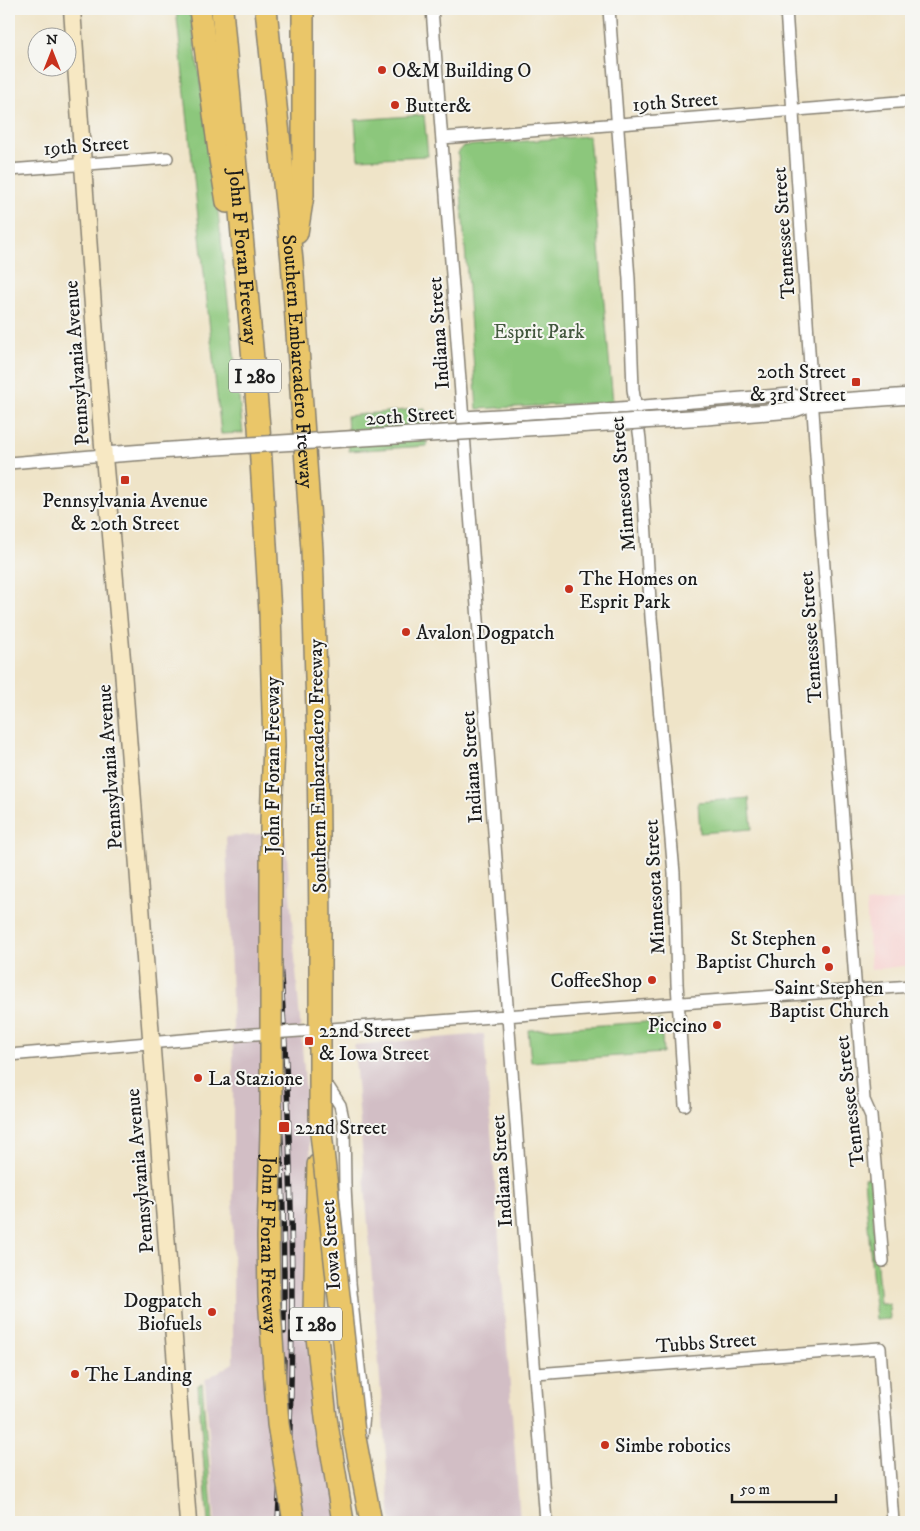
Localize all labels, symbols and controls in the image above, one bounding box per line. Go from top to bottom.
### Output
north arrow [28,28,78,78]
text: N [46,31,58,49]
place label: O&M Building O [392,59,531,84]
marker: O&M Building O [376,64,388,76]
street label: 19th Street [631,87,719,118]
place label: Butter& [405,94,471,119]
marker: Butter& [389,99,401,111]
street label: 19th Street [42,131,130,162]
street label: John F Foran Freeway [222,166,263,347]
street label: Tennessee Street [767,166,802,300]
street label: Southern Embarcadero Freeway [275,233,319,490]
street label: Indiana Street [423,276,456,390]
street label: Pennsylvania Avenue [59,279,96,446]
park label: Esprit Park [493,320,585,345]
road number: I 280 [229,360,281,392]
place label: 20th Street & 3rd Street [750,360,846,408]
marker: 20th Street & 3rd Street [850,376,862,388]
street label: 20th Street [365,401,455,432]
street label: Minnesota Street [605,415,642,552]
marker: Pennsylvania Avenue & 20th Street [119,474,131,486]
place label: Pennsylvania Avenue & 20th Street [42,489,208,537]
place label: The Homes on Esprit Park [579,567,698,615]
street label: Tennessee Street [794,570,829,704]
marker: The Homes on Esprit Park [563,583,575,595]
place label: Avalon Dogpatch [416,621,555,646]
marker: Avalon Dogpatch [400,626,412,638]
street label: Southern Embarcadero Freeway [304,638,333,893]
street label: John F Foran Freeway [261,676,286,855]
street label: Pennsylvania Avenue [92,683,129,850]
street label: Indiana Street [456,710,489,824]
street label: Minnesota Street [639,819,672,955]
place label: St Stephen Baptist Church [696,927,817,975]
marker: St Stephen Baptist Church [820,944,832,956]
marker: Saint Stephen Baptist Church [823,961,835,973]
place label: CoffeeShop [551,969,642,994]
marker: CoffeeShop [646,974,658,986]
place label: Saint Stephen Baptist Church [769,976,889,1024]
place label: Piccino [648,1014,707,1039]
place label: 22nd Street & Iowa Street [319,1019,429,1067]
marker: Piccino [711,1019,723,1031]
street label: Tennessee Street [830,1034,871,1168]
marker: 22nd Street & Iowa Street [303,1035,315,1047]
place label: La Stazione [208,1067,303,1092]
marker: La Stazione [192,1072,204,1084]
street label: Pennsylvania Avenue [121,1087,160,1254]
street label: Indiana Street [486,1114,519,1228]
place label: 22nd Street [295,1116,387,1141]
marker: 22nd Street [277,1120,291,1134]
street label: John F Foran Freeway [254,1154,283,1335]
street label: Iowa Street [316,1199,347,1291]
place label: Dogpatch Biofuels [124,1289,202,1337]
marker: Dogpatch Biofuels [206,1306,218,1318]
road number: I 280 [290,1308,342,1340]
street label: Tubbs Street [655,1328,757,1359]
place label: The Landing [85,1363,192,1388]
marker: The Landing [69,1368,81,1380]
place label: Simbe robotics [615,1434,731,1459]
marker: Simbe robotics [599,1439,611,1451]
scale bar [732,1471,836,1503]
text: 50 m [740,1480,770,1499]

